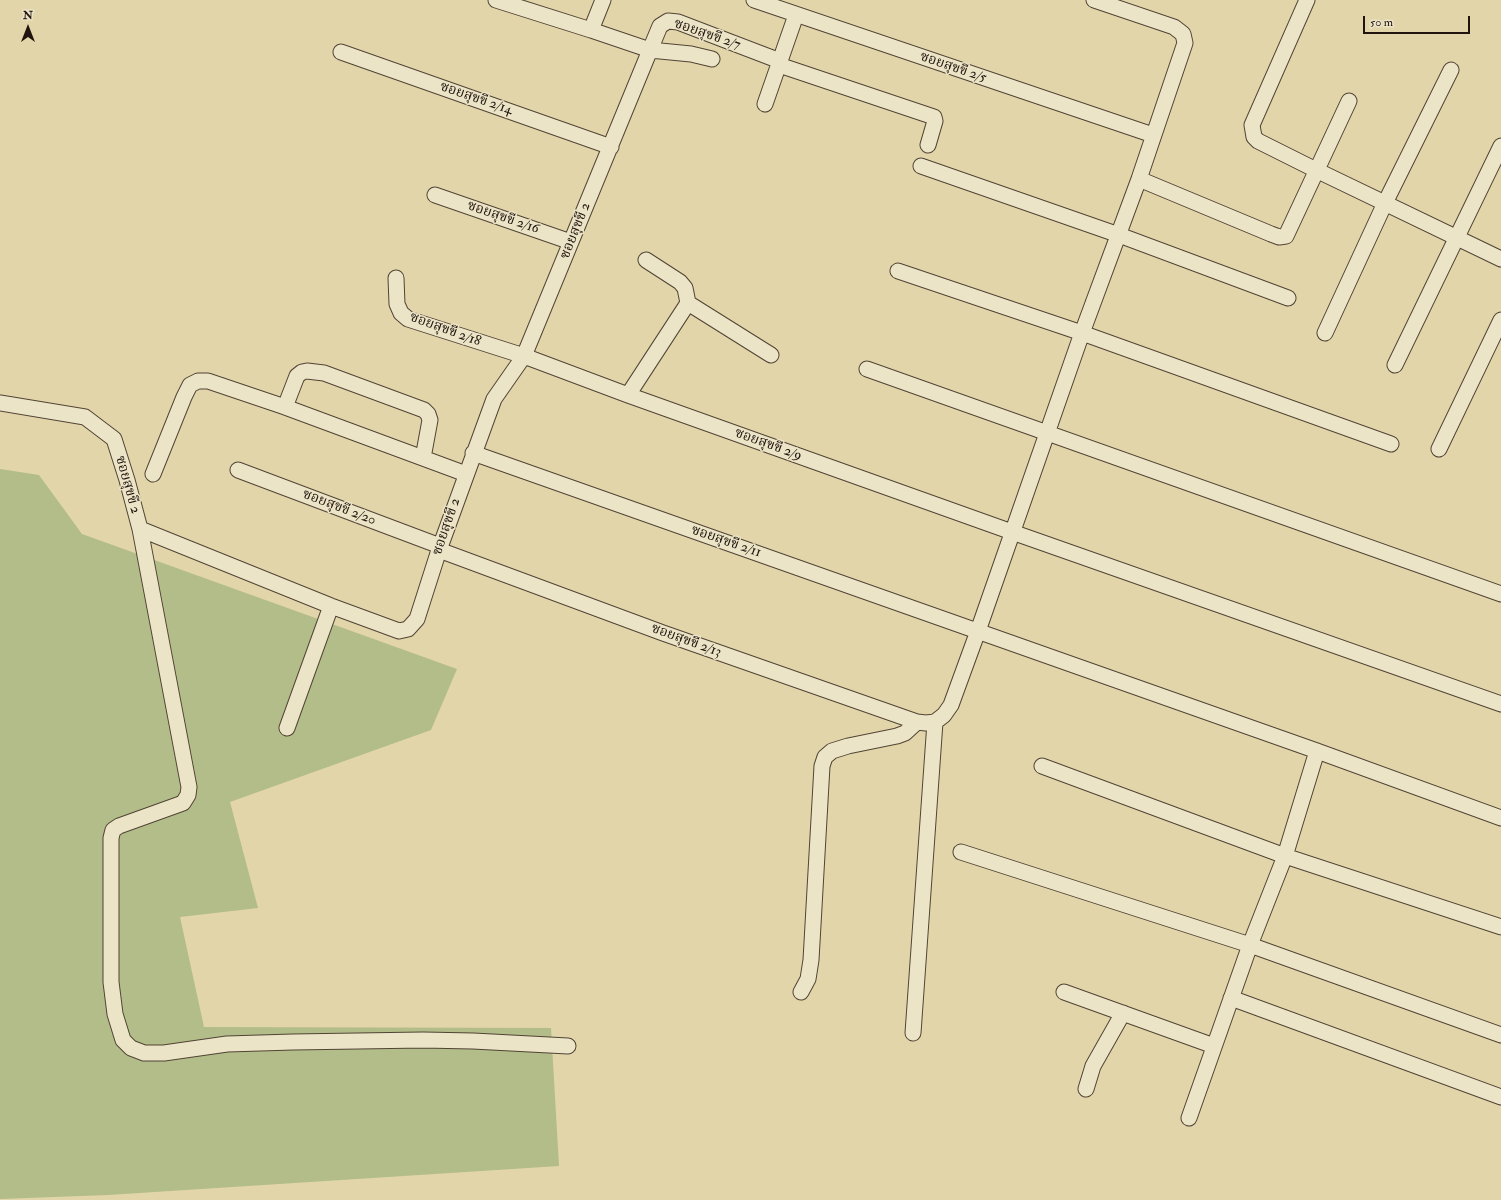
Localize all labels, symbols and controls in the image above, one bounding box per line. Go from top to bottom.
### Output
north arrow [8,8,48,48]
scale bar [1365,8,1472,34]
text: N [23,9,33,22]
text: 50 m [1370,15,1393,30]
street label: ซอยสุขขี 2/7 [671,16,743,54]
street label: ซอยสุขขี 2/5 [918,49,988,87]
street label: ซอยสุขขี 2/14 [438,79,514,119]
street label: ซอยสุขขี 2/16 [465,198,541,238]
street label: ซอยสุขขี 2 [557,200,595,262]
street label: ซอยสุขขี 2/18 [407,309,483,351]
street label: ซอยสุขขี 2/9 [732,425,804,465]
street label: ซอยสุขขี 2 [111,454,143,516]
street label: ซอยสุขขี 2/20 [300,486,378,530]
street label: ซอยสุขขี 2 [429,496,465,558]
street label: ซอยสุขขี 2/11 [689,522,763,562]
street label: ซอยสุขขี 2/13 [649,621,723,661]

